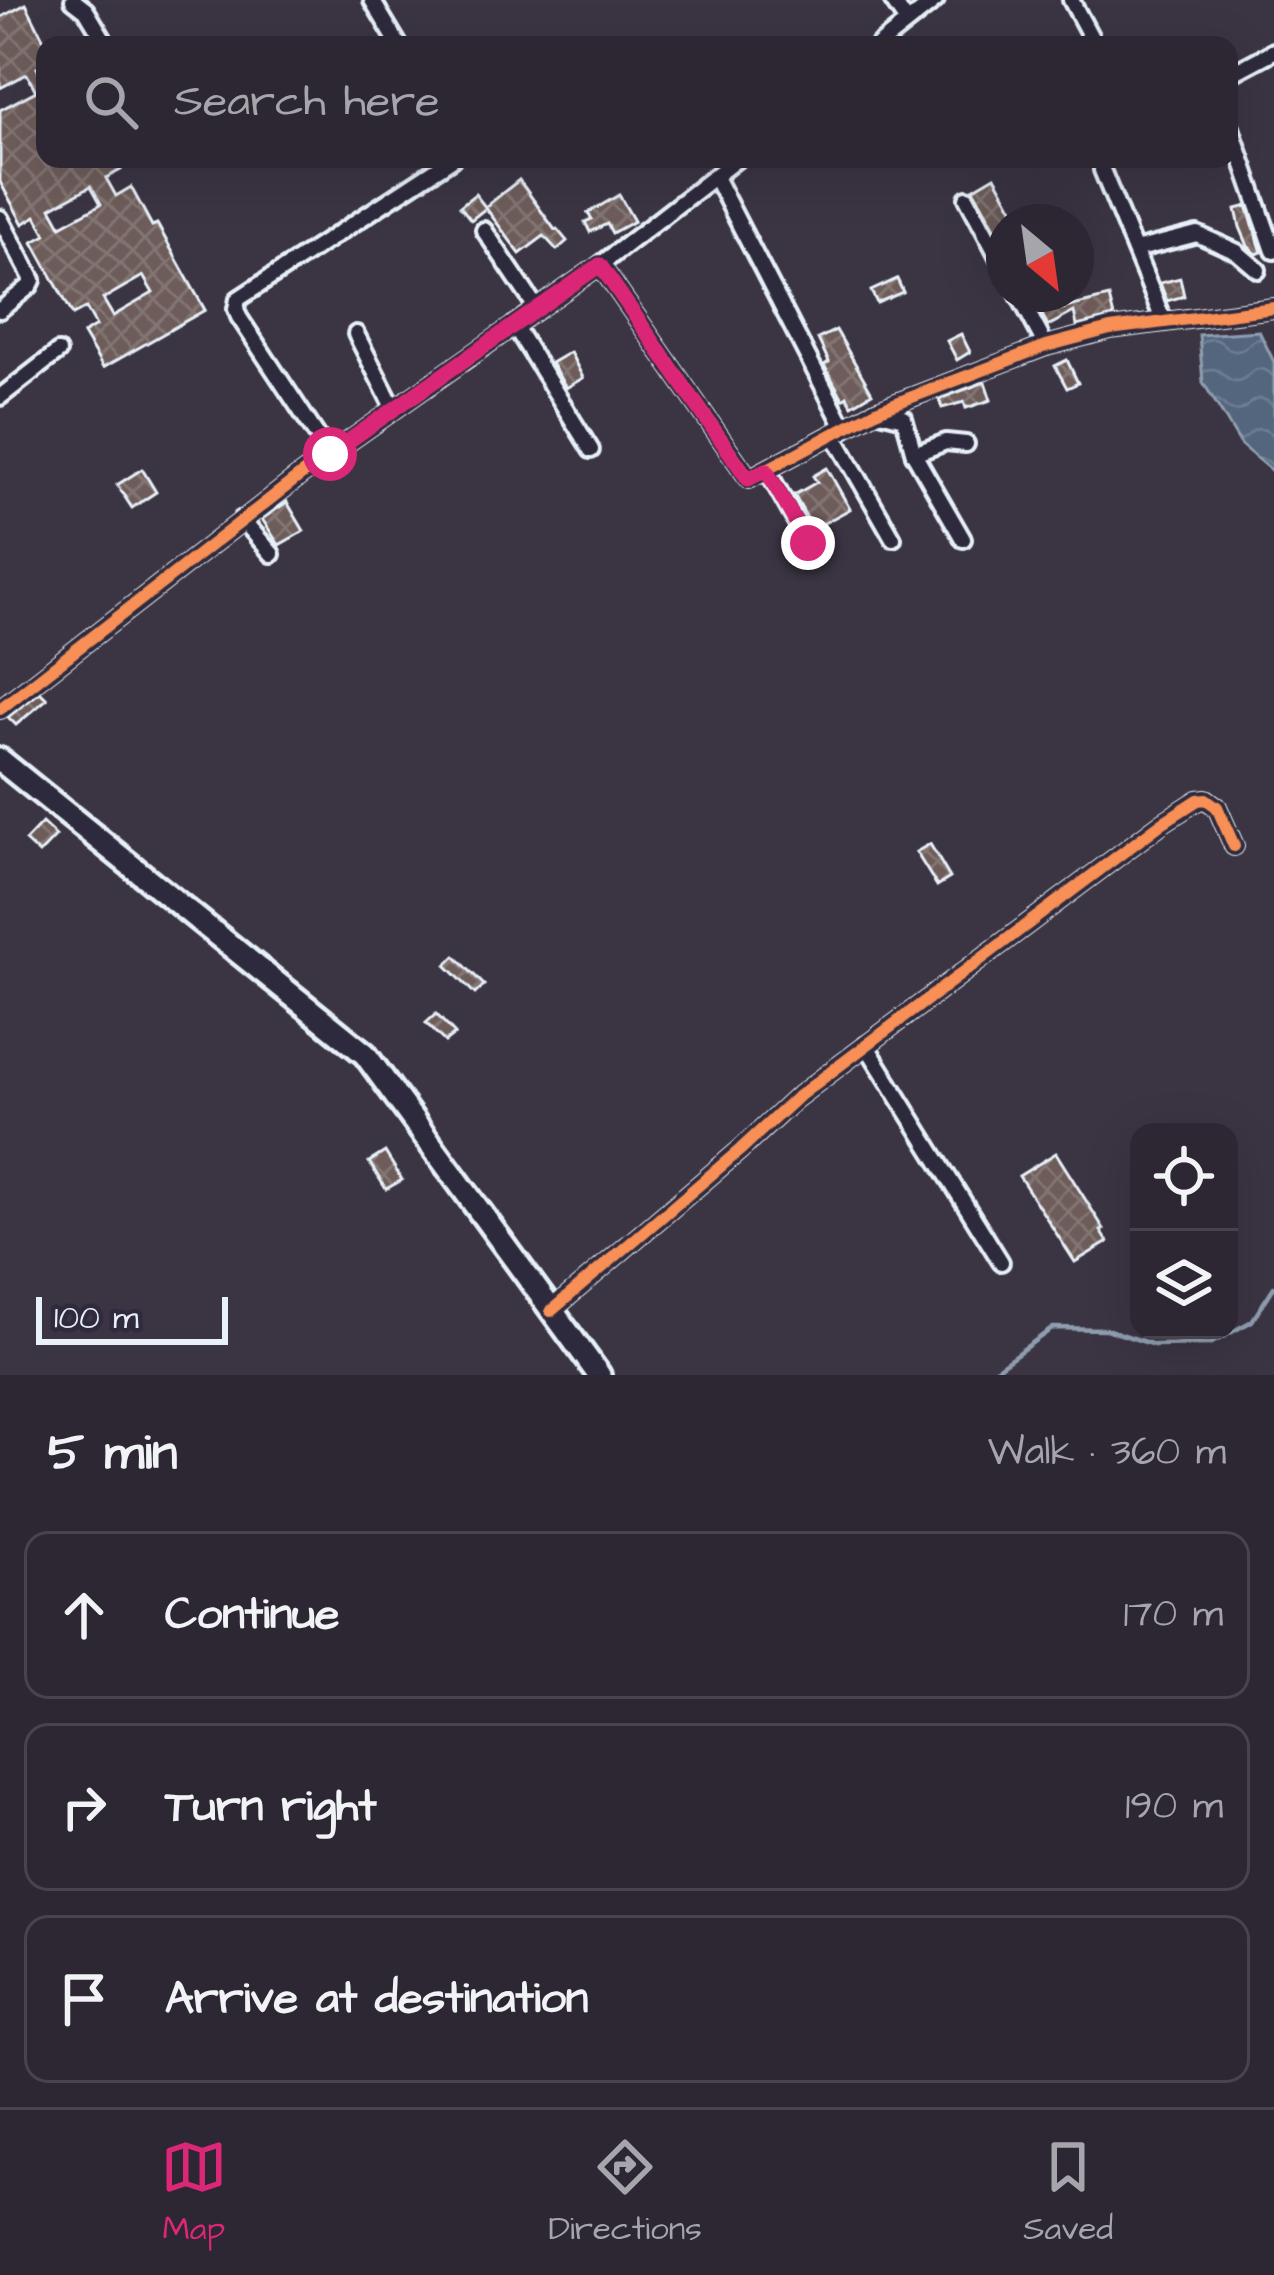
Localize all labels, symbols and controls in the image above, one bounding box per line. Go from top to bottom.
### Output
search box [36,36,1238,168]
icon: search [78,69,144,135]
text: Search here [174,71,440,133]
north arrow [986,204,1094,312]
route start [303,427,357,481]
route end [781,516,835,570]
map controls [1130,1123,1238,1339]
button: locate [1130,1123,1238,1231]
button: layers [1130,1231,1238,1339]
scale bar [36,1291,228,1344]
text: 100 m [54,1295,139,1341]
text: 5 min [48,1418,177,1489]
text: Walk · 360 m [988,1426,1226,1480]
icon: ahead [51,1582,117,1648]
text: Continue [165,1584,339,1646]
text: 170 m [1123,1588,1223,1642]
icon: right [51,1774,117,1840]
text: Turn right [165,1776,377,1838]
text: 190 m [1125,1780,1223,1834]
icon: arrive [51,1966,117,2032]
text: Arrive at destination [165,1968,588,2030]
tab: Map [161,2134,227,2252]
tab: Directions [548,2134,702,2252]
tab: Saved [1023,2134,1113,2252]

